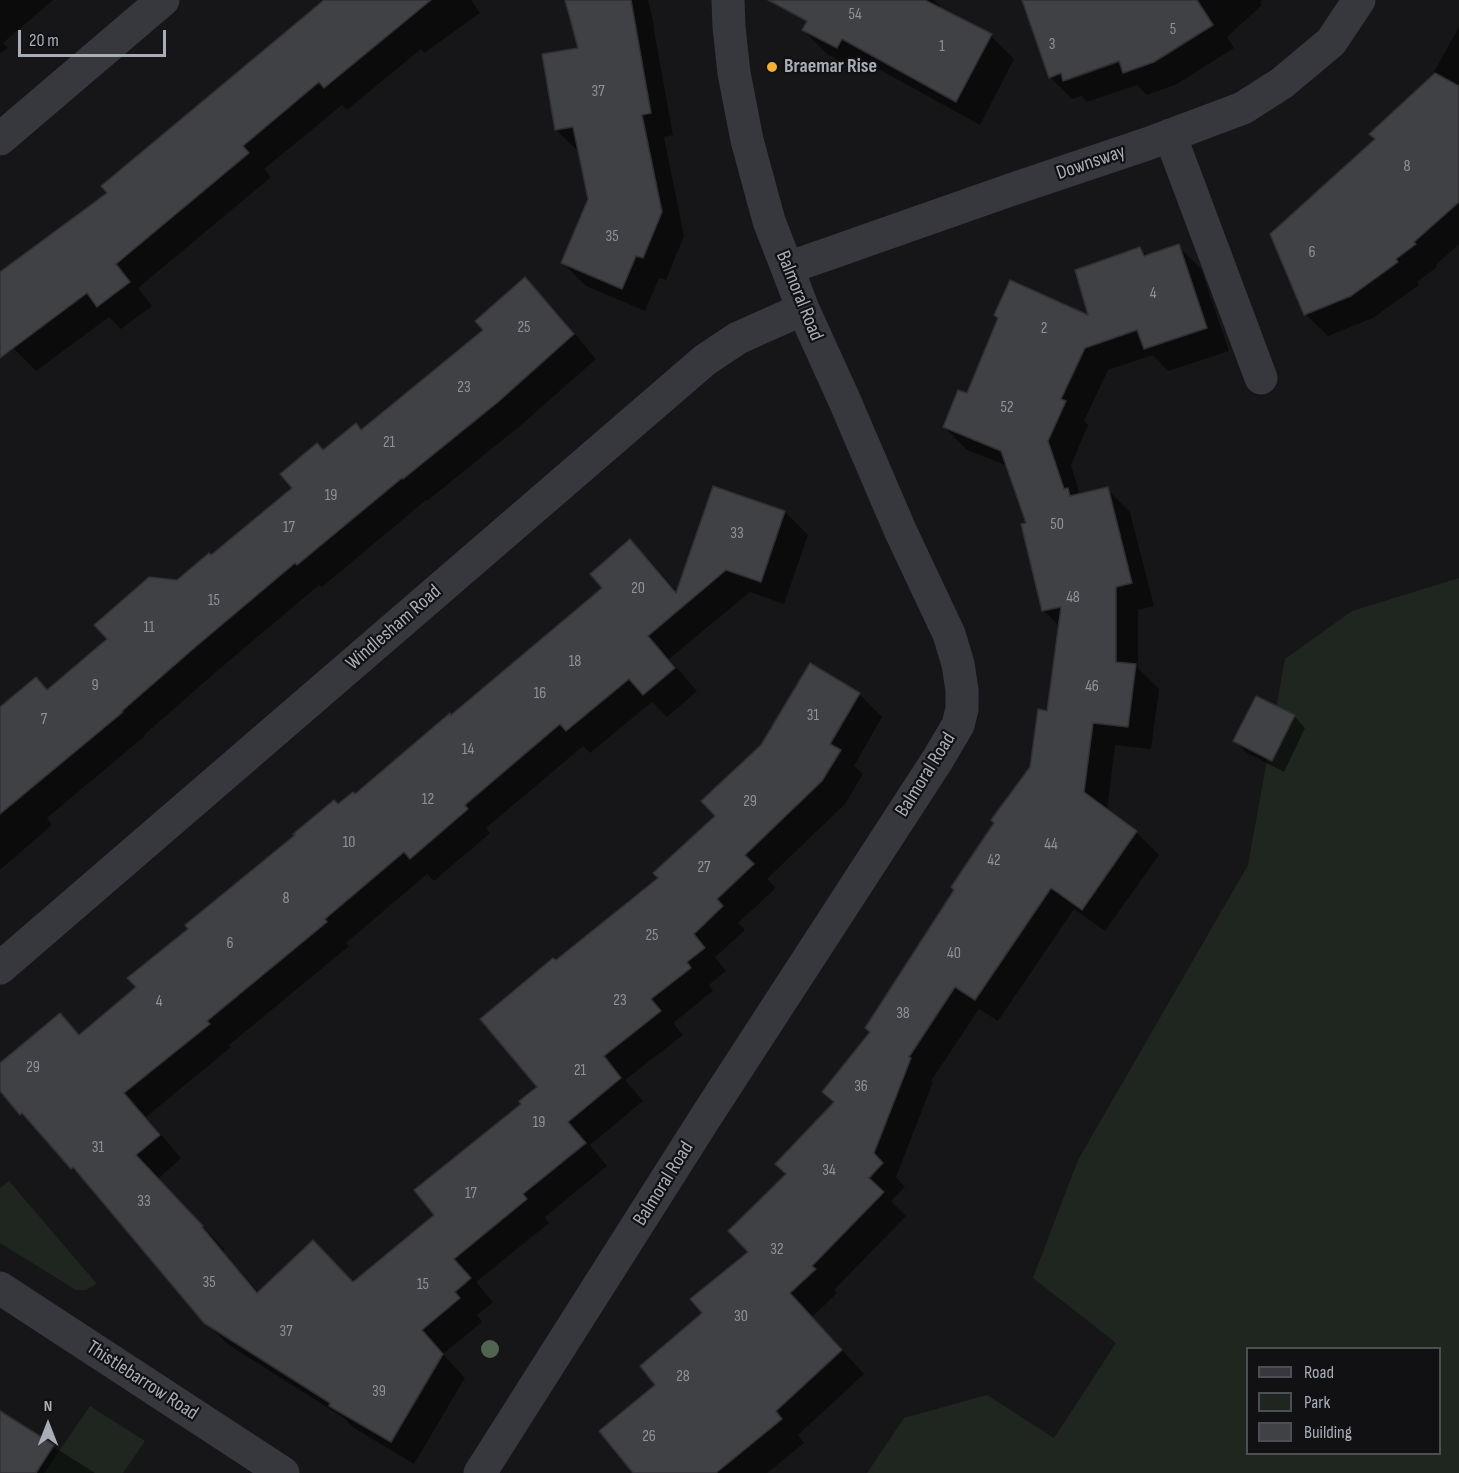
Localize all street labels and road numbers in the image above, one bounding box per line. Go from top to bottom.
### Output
street label: Downsway [1053,140,1129,186]
street label: Balmoral Road [770,248,828,344]
street label: Windlesham Road [342,580,446,676]
street label: Balmoral Road [891,728,961,822]
street label: Balmoral Road [629,1137,699,1231]
street label: Thistlebarrow Road [82,1336,202,1426]

